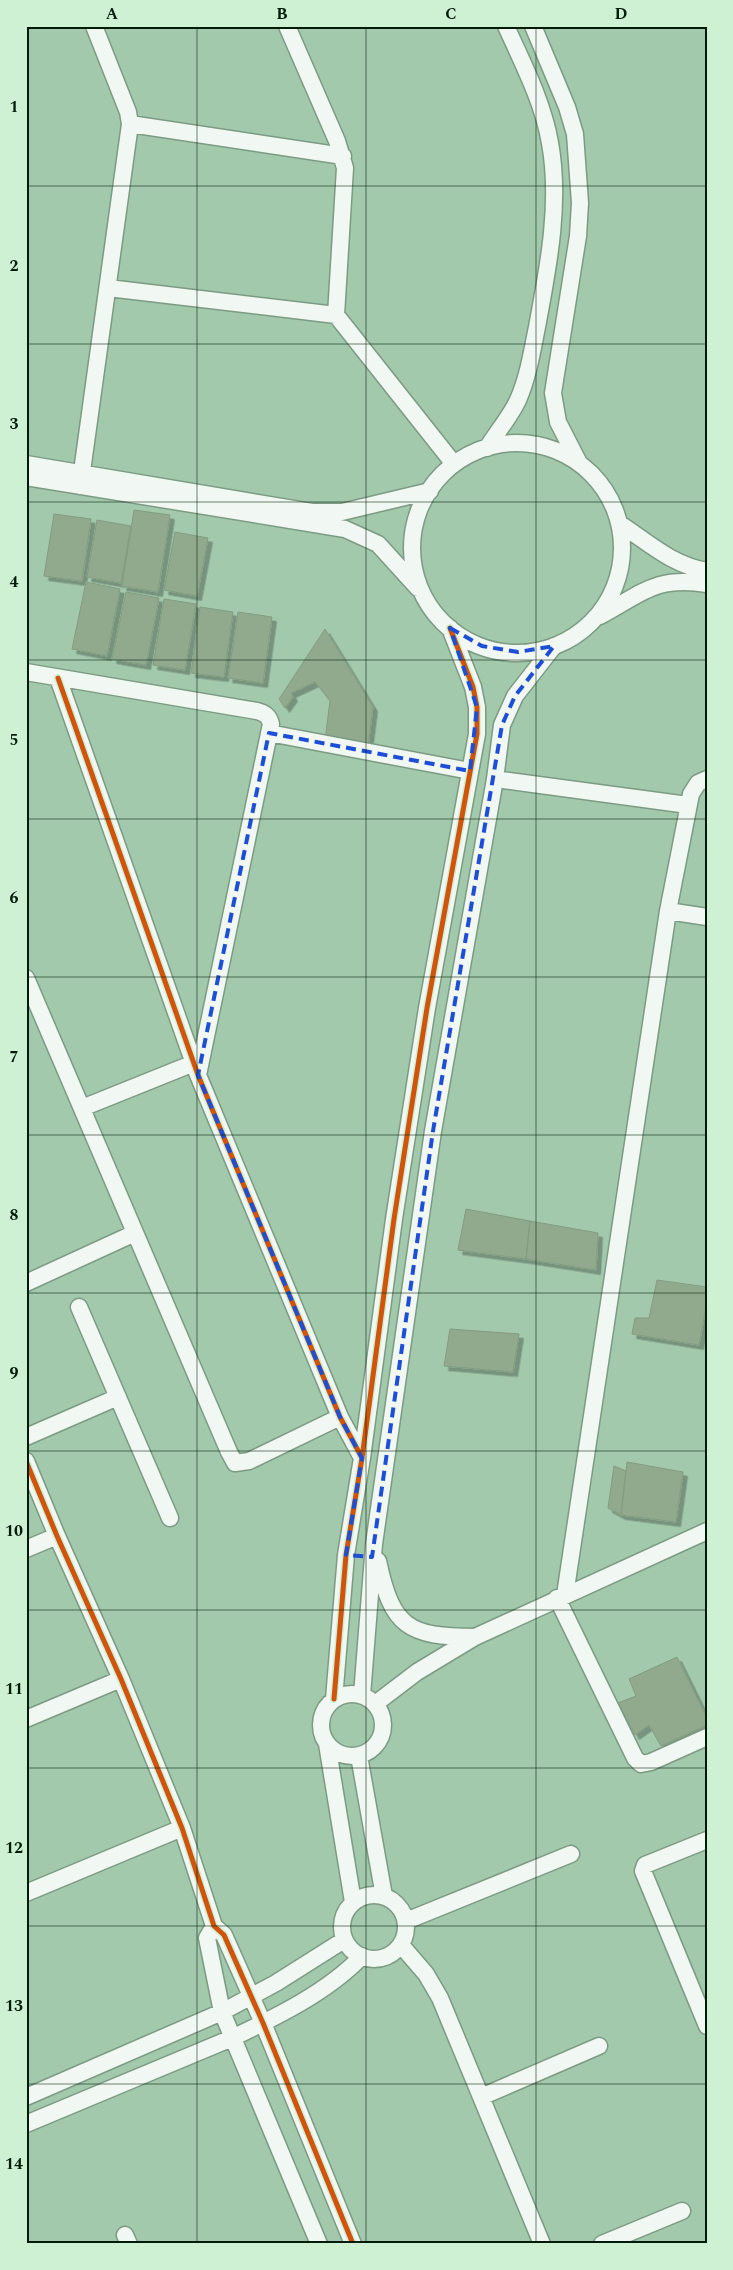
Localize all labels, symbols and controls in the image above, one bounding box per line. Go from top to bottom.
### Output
text: A [106,2,119,26]
text: B [276,2,288,26]
text: C [445,2,457,26]
text: D [615,2,628,26]
text: 1 [10,95,18,119]
text: 2 [10,254,19,278]
text: 3 [10,412,19,436]
text: 4 [10,570,19,594]
text: 5 [10,728,18,752]
text: 6 [10,886,19,910]
text: 7 [10,1045,19,1069]
text: 8 [10,1203,19,1227]
text: 9 [10,1361,19,1385]
text: 10 [5,1519,23,1543]
text: 11 [5,1677,23,1701]
text: 12 [5,1836,23,1860]
text: 13 [5,1994,23,2018]
text: 14 [5,2152,23,2176]

